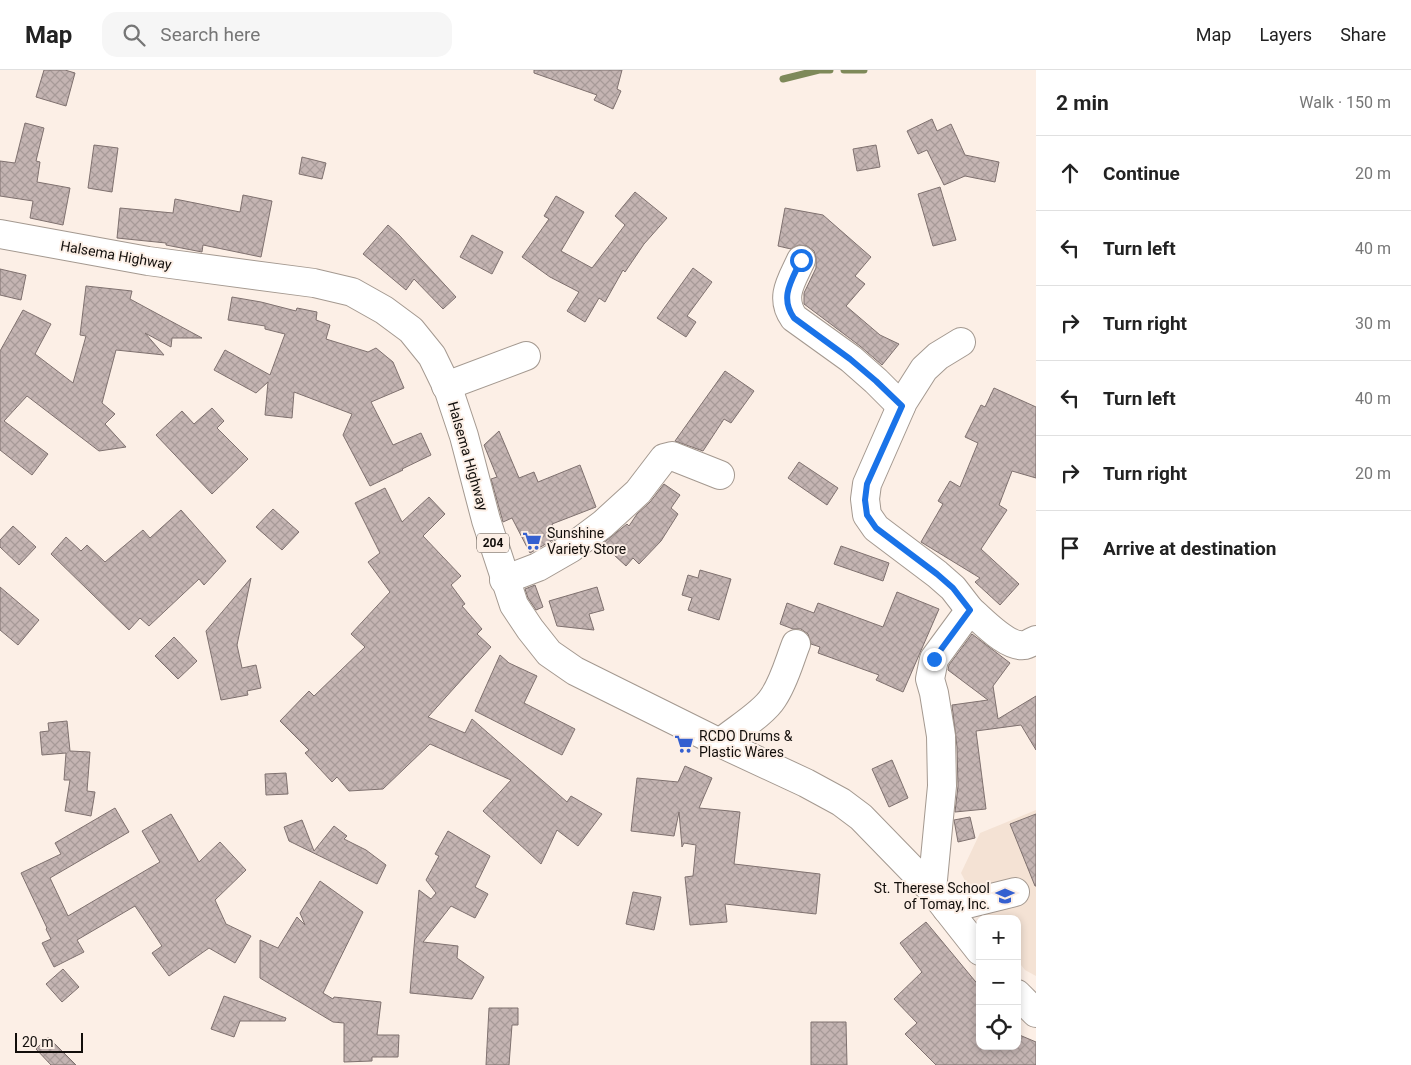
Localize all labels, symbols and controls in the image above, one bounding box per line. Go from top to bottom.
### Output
search box [102,12,452,57]
text: Map [25,21,72,49]
icon: search [120,21,148,49]
text: Search here [160,23,260,46]
text: Map [1196,24,1231,45]
text: Layers [1259,24,1312,45]
text: Share [1340,24,1386,45]
text: 2 min [1056,91,1109,115]
text: Walk · 150 m [1299,93,1391,112]
icon: ahead [1056,159,1084,187]
text: Continue [1103,162,1180,185]
text: 20 m [1355,164,1391,183]
icon: left [1056,234,1084,262]
street label: Halsema Highway [59,237,173,273]
text: Turn left [1103,237,1176,260]
text: 40 m [1355,239,1391,258]
route start [790,249,813,272]
icon: right [1056,309,1084,337]
text: Turn right [1103,312,1187,335]
text: 30 m [1355,314,1391,333]
icon: left [1056,384,1084,412]
text: Turn left [1103,387,1176,410]
text: 40 m [1355,389,1391,408]
street label: Halsema Highway [445,400,491,513]
icon: right [1056,459,1084,487]
text: Turn right [1103,462,1187,485]
text: 20 m [1355,464,1391,483]
place label: Sunshine Variety Store [547,525,626,557]
supermarket icon: Sunshine Variety Store [521,530,543,552]
road number: 204 [477,533,509,552]
icon: arrive [1056,534,1084,562]
text: Arrive at destination [1103,537,1276,560]
route end [923,648,946,671]
place label: RCDO Drums & Plastic Wares [699,728,793,760]
supermarket icon: RCDO Drums & Plastic Wares [673,733,695,755]
place label: St. Therese School of Tomay, Inc. [874,880,990,912]
school or university icon: St. Therese School of Tomay, Inc. [994,885,1016,907]
map controls [976,915,1021,1050]
button: + [976,915,1021,960]
button: − [976,960,1021,1005]
button: locate [976,1005,1021,1050]
scale bar [15,1030,82,1053]
text: 20 m [22,1034,54,1050]

